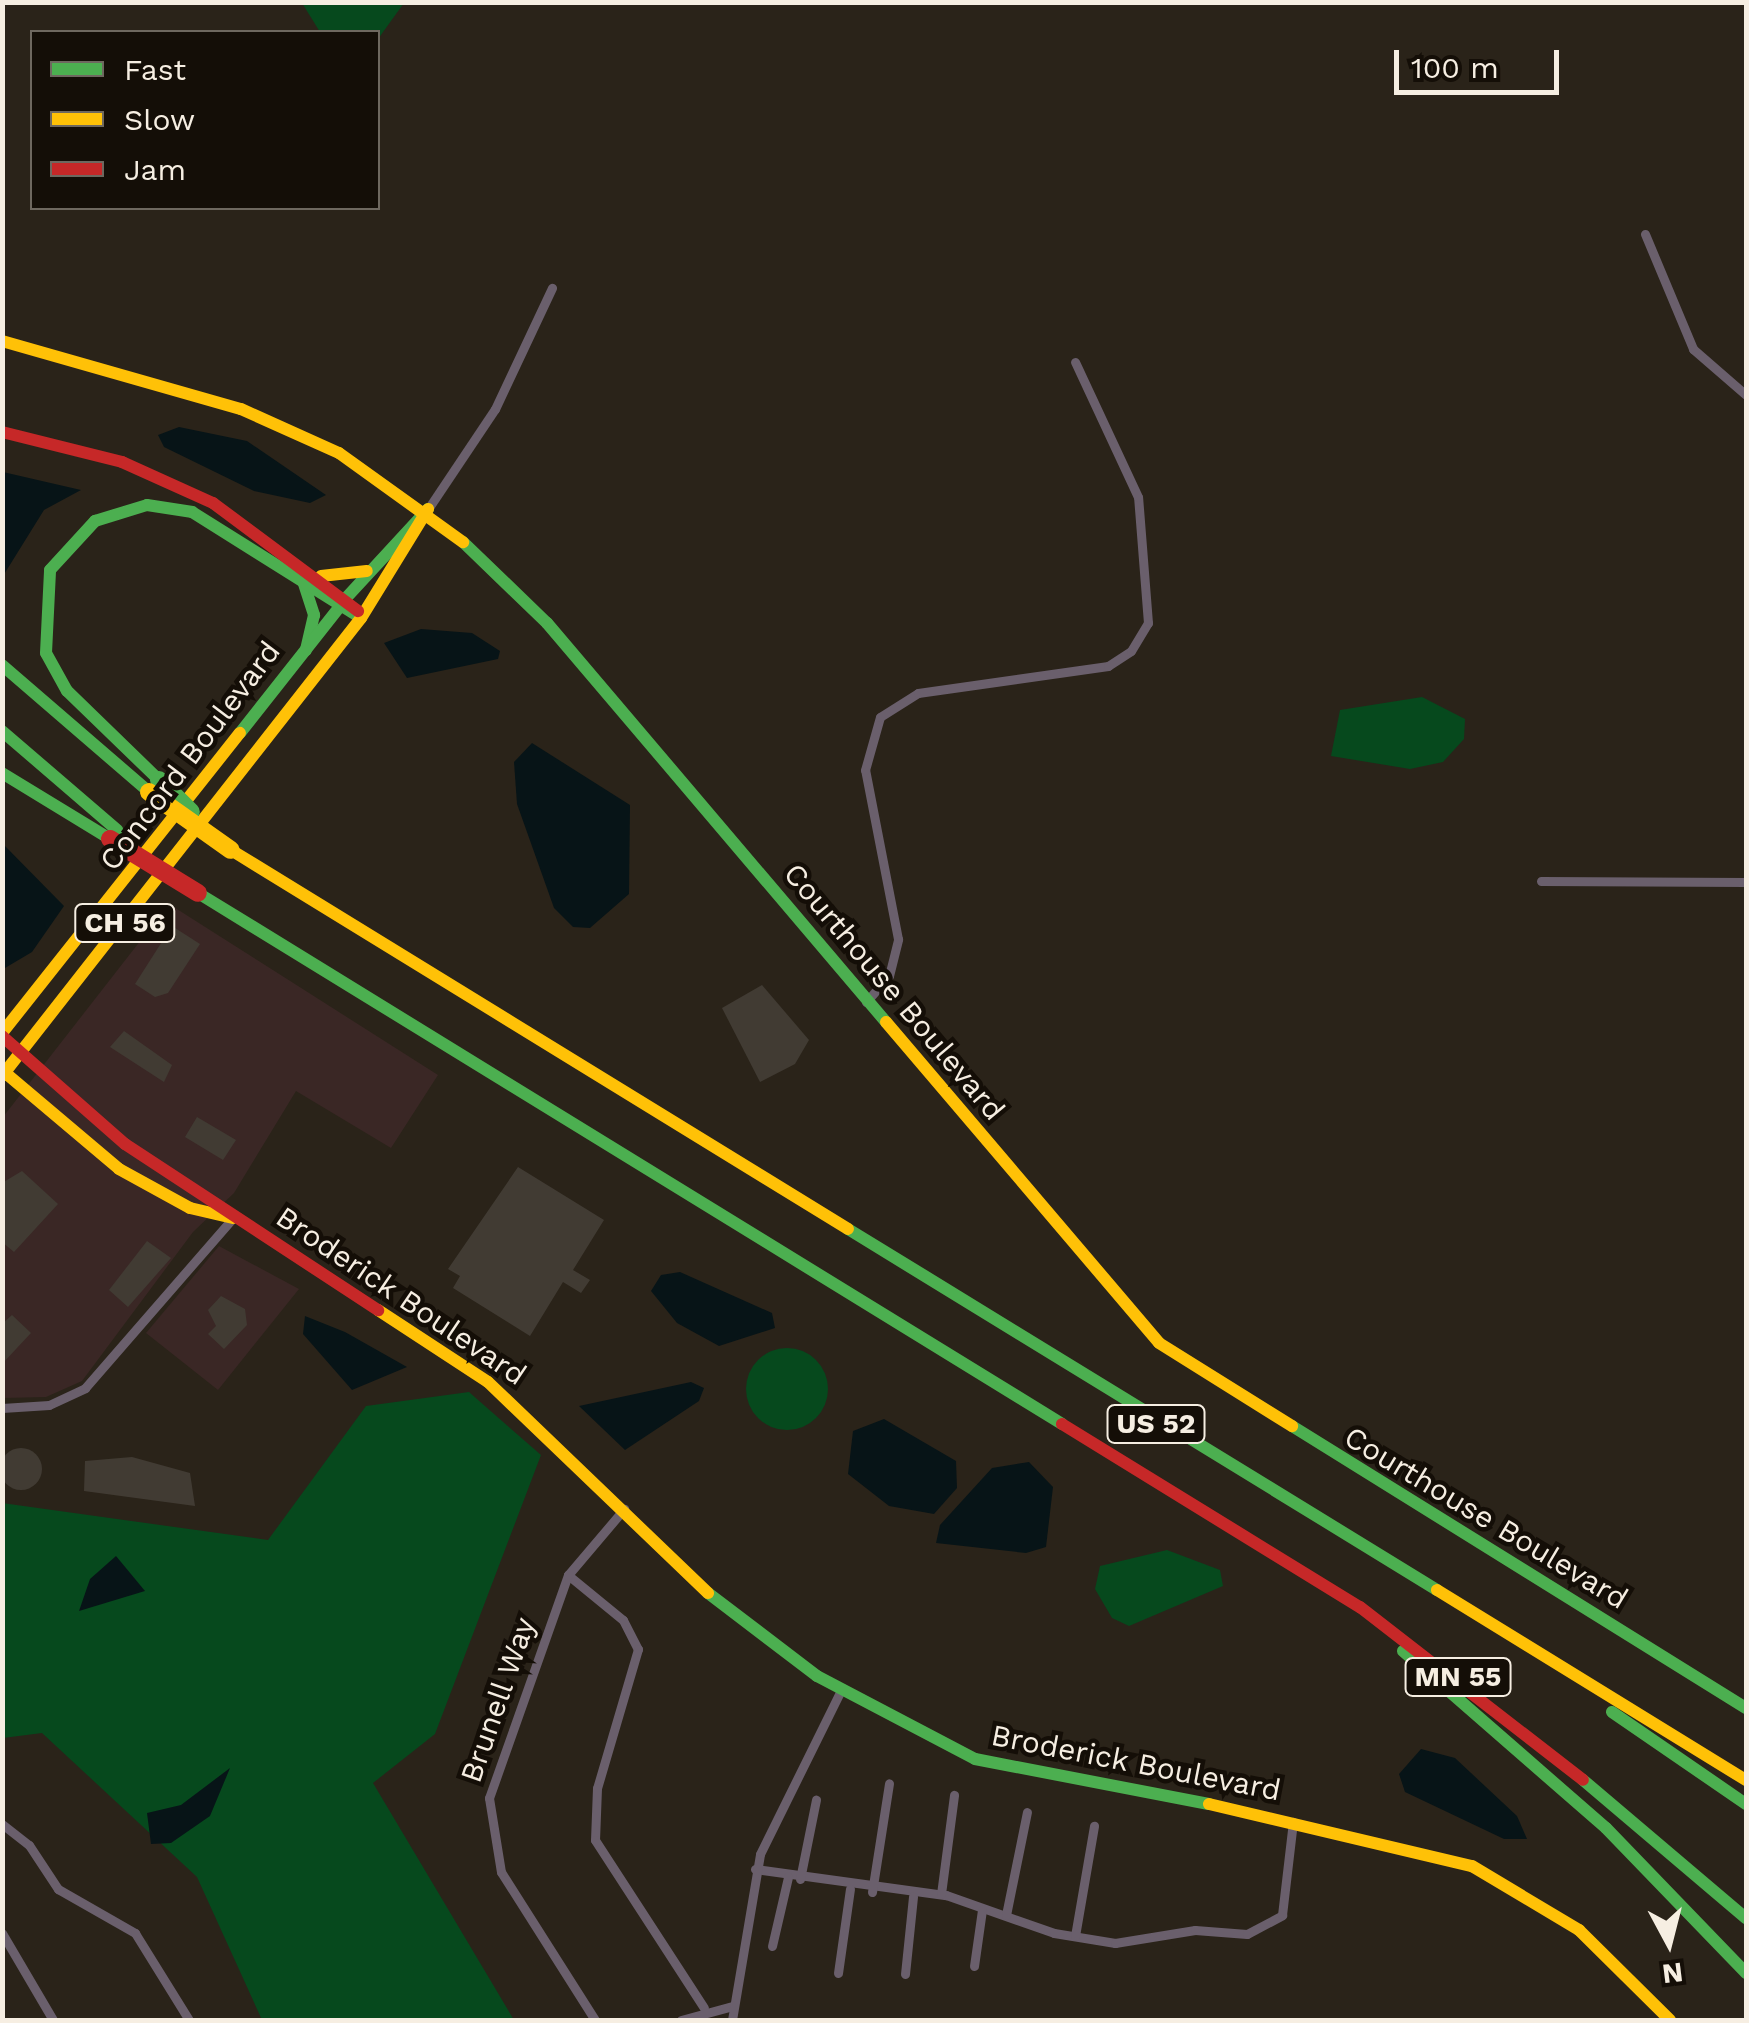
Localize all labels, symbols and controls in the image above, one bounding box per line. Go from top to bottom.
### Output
legend [30,30,380,210]
scale bar [1399,30,1564,92]
text: 100 m [1411,50,1499,85]
text: Fast [124,52,186,87]
text: Slow [124,102,195,137]
text: Jam [124,152,186,187]
street label: Concord Boulevard [92,634,288,878]
street label: Courthouse Boulevard [776,856,1012,1128]
road number: CH 56 [72,900,178,946]
street label: Broderick Boulevard [269,1199,533,1393]
road number: US 52 [1106,1401,1206,1447]
street label: Courthouse Boulevard [1338,1419,1634,1617]
street label: Brunell Way [453,1612,543,1788]
road number: MN 55 [1403,1654,1513,1700]
street label: Broderick Boulevard [988,1717,1284,1809]
north arrow [1619,1893,1719,1993]
text: N [1660,1956,1685,1991]

